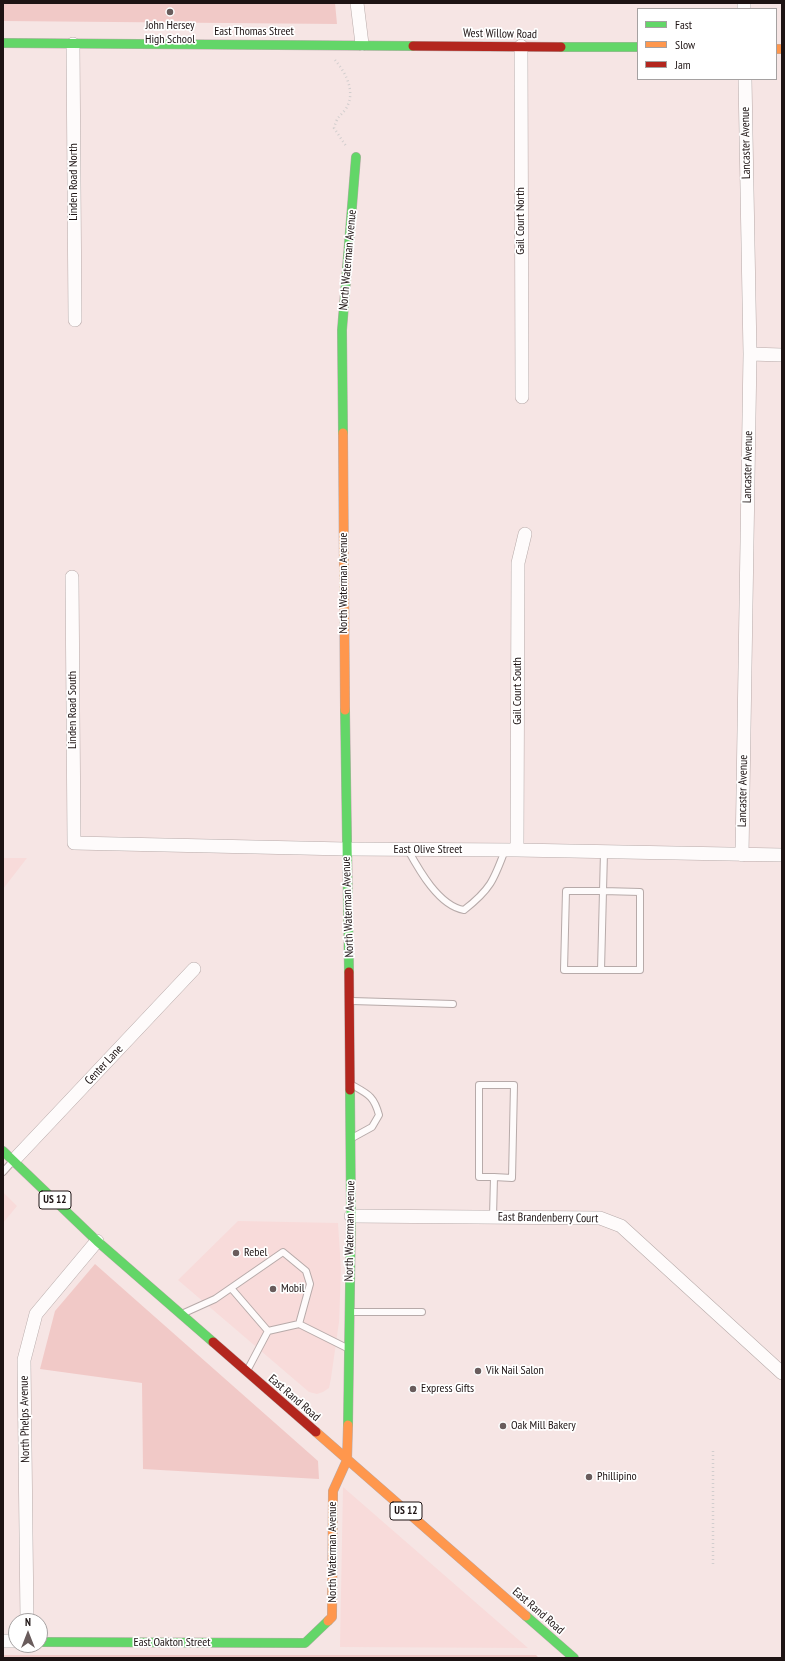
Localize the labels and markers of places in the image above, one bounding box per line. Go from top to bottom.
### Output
marker: John Hersey High School [165,7,175,17]
place label: John Hersey High School [145,19,195,47]
place label: Rebel [244,1246,267,1260]
marker: Rebel [231,1248,241,1258]
place label: Mobil [281,1282,304,1296]
marker: Mobil [268,1284,278,1294]
place label: Vik Nail Salon [486,1364,544,1378]
marker: Vik Nail Salon [473,1366,483,1376]
place label: Express Gifts [421,1382,474,1396]
marker: Express Gifts [408,1384,418,1394]
place label: Oak Mill Bakery [511,1419,576,1433]
marker: Oak Mill Bakery [498,1421,508,1431]
place label: Phillipino [597,1470,637,1484]
marker: Phillipino [584,1472,594,1482]

